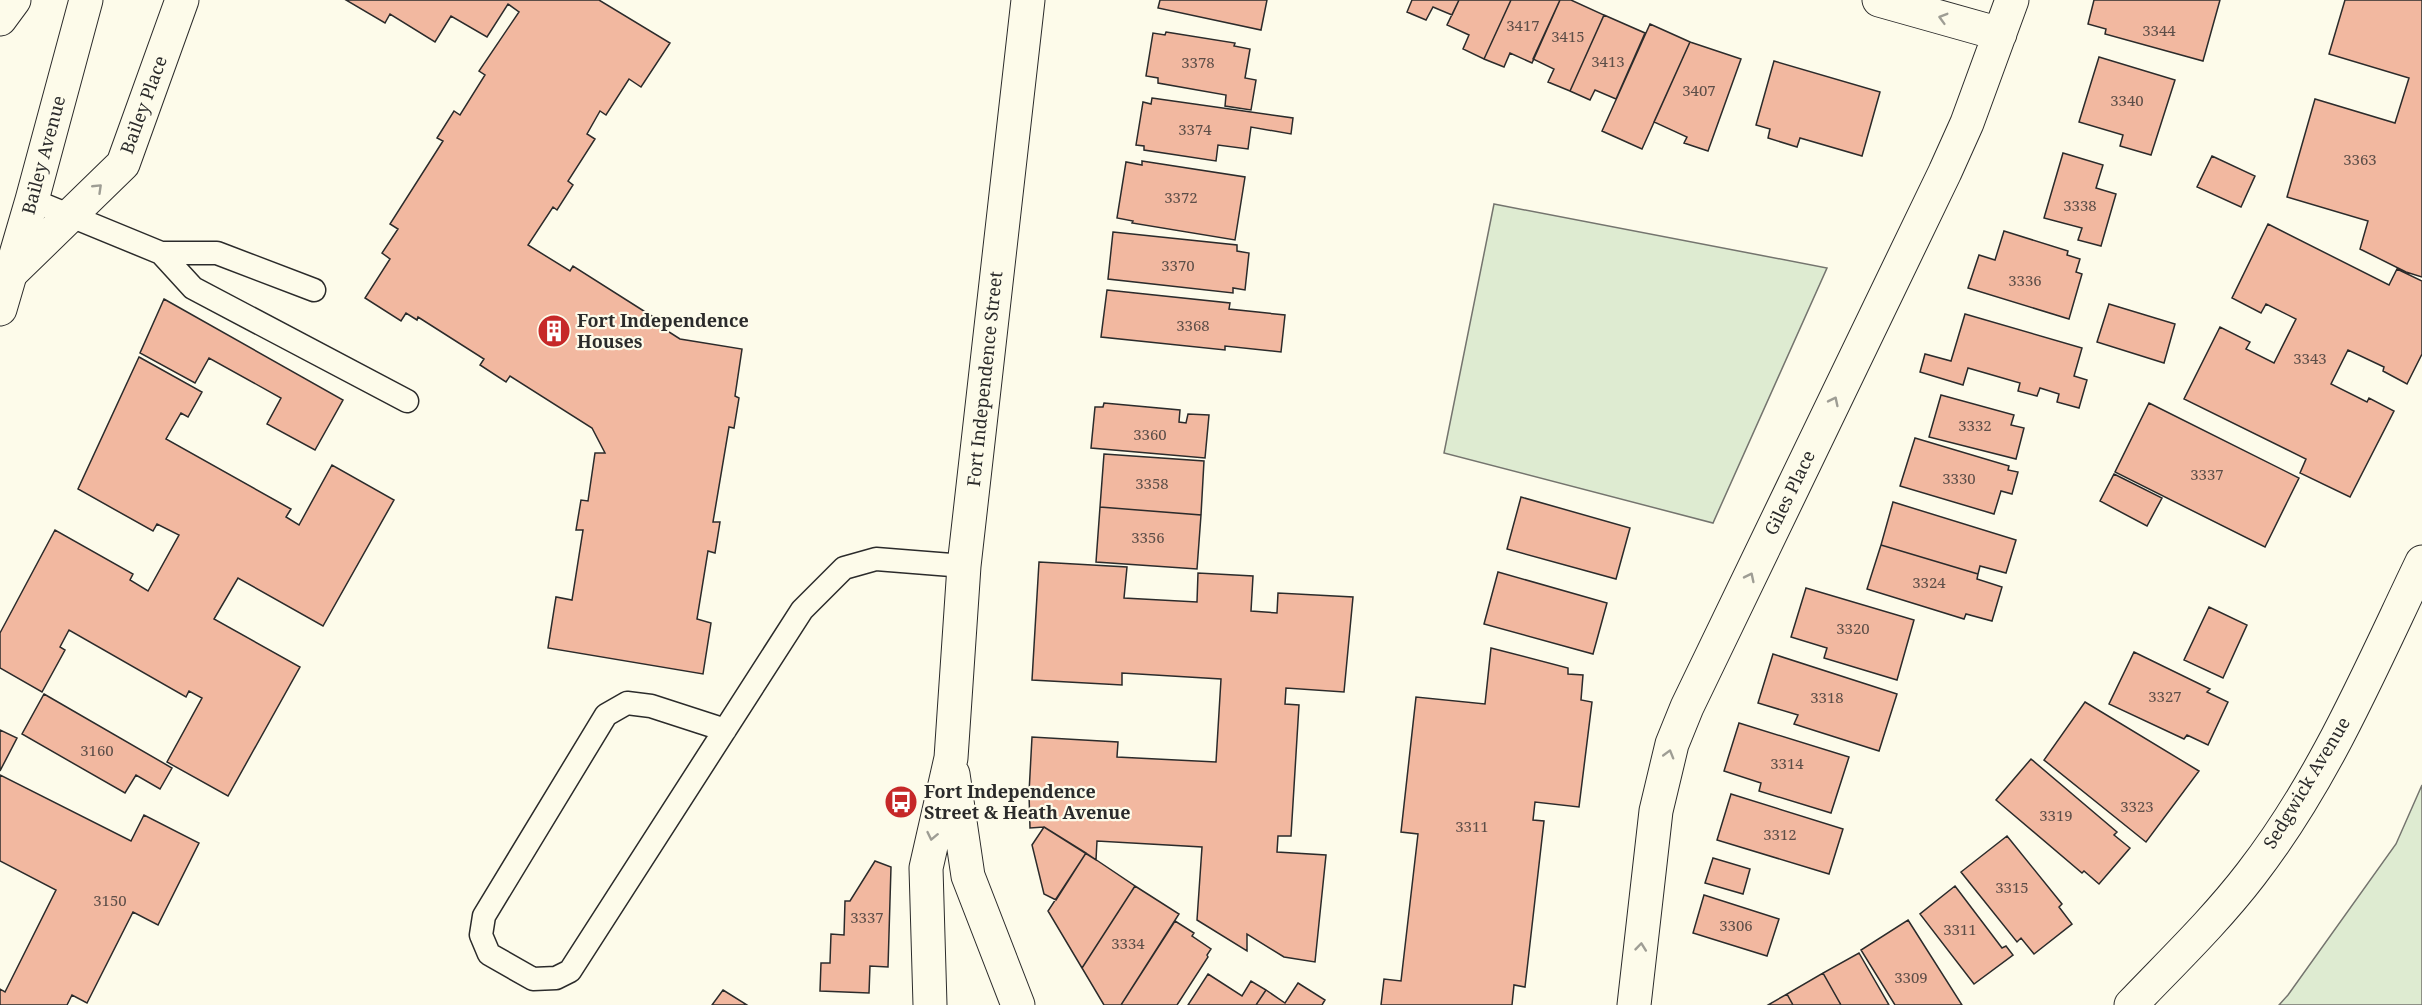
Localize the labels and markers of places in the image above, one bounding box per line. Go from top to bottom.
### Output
place label: Fort Independence Houses [577,308,749,353]
building icon: Fort Independence Houses [536,313,572,349]
place label: Fort Independence Street & Heath Avenue [924,779,1131,824]
bus stop icon: Fort Independence Street & Heath Avenue [883,784,919,820]

